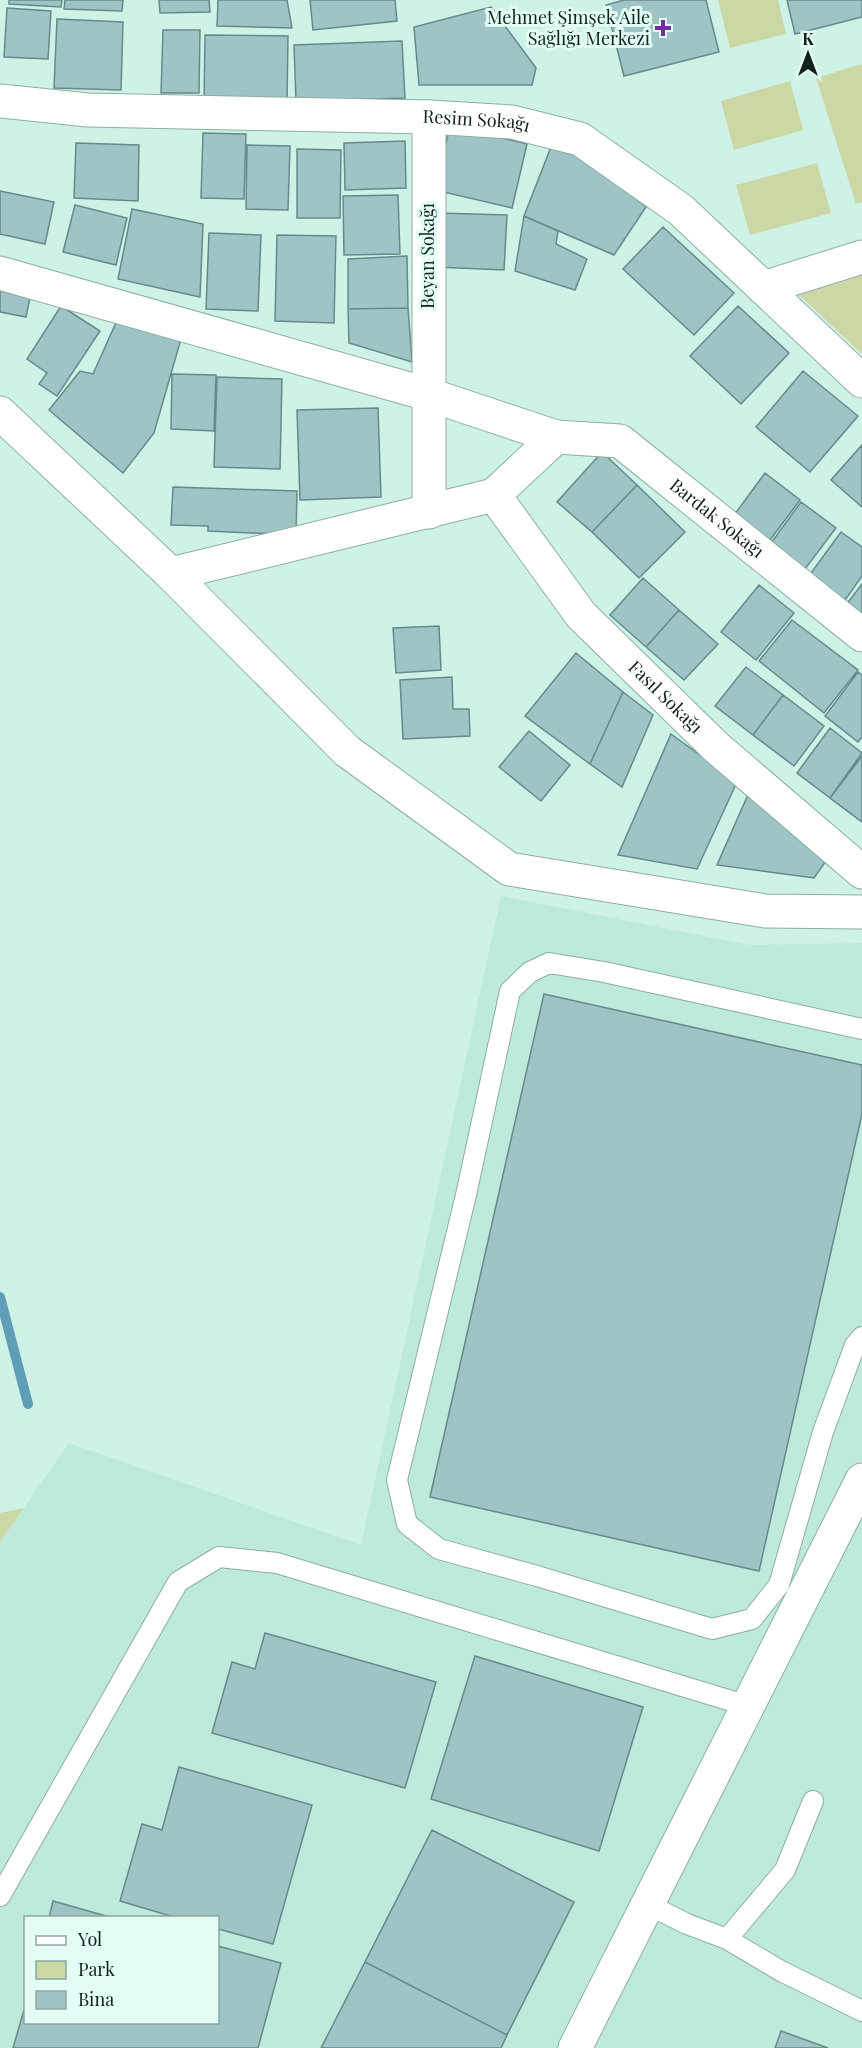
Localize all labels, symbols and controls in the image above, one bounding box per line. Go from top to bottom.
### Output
place label: Mehmet Şimşek Aile Sağlığı Merkezi [487,5,650,50]
marker: Mehmet Şimşek Aile Sağlığı Merkezi [654,19,672,37]
north arrow [778,24,838,84]
text: K [802,28,814,49]
street label: Resim Sokağı [422,104,533,137]
street label: Beyan Sokağı [415,203,439,309]
street label: Bardak Sokağı [665,473,769,563]
street label: Fasıl Sokağı [624,655,708,738]
legend [24,1916,219,2024]
text: Yol [77,1927,102,1951]
text: Park [78,1957,115,1981]
text: Bina [78,1987,114,2011]

